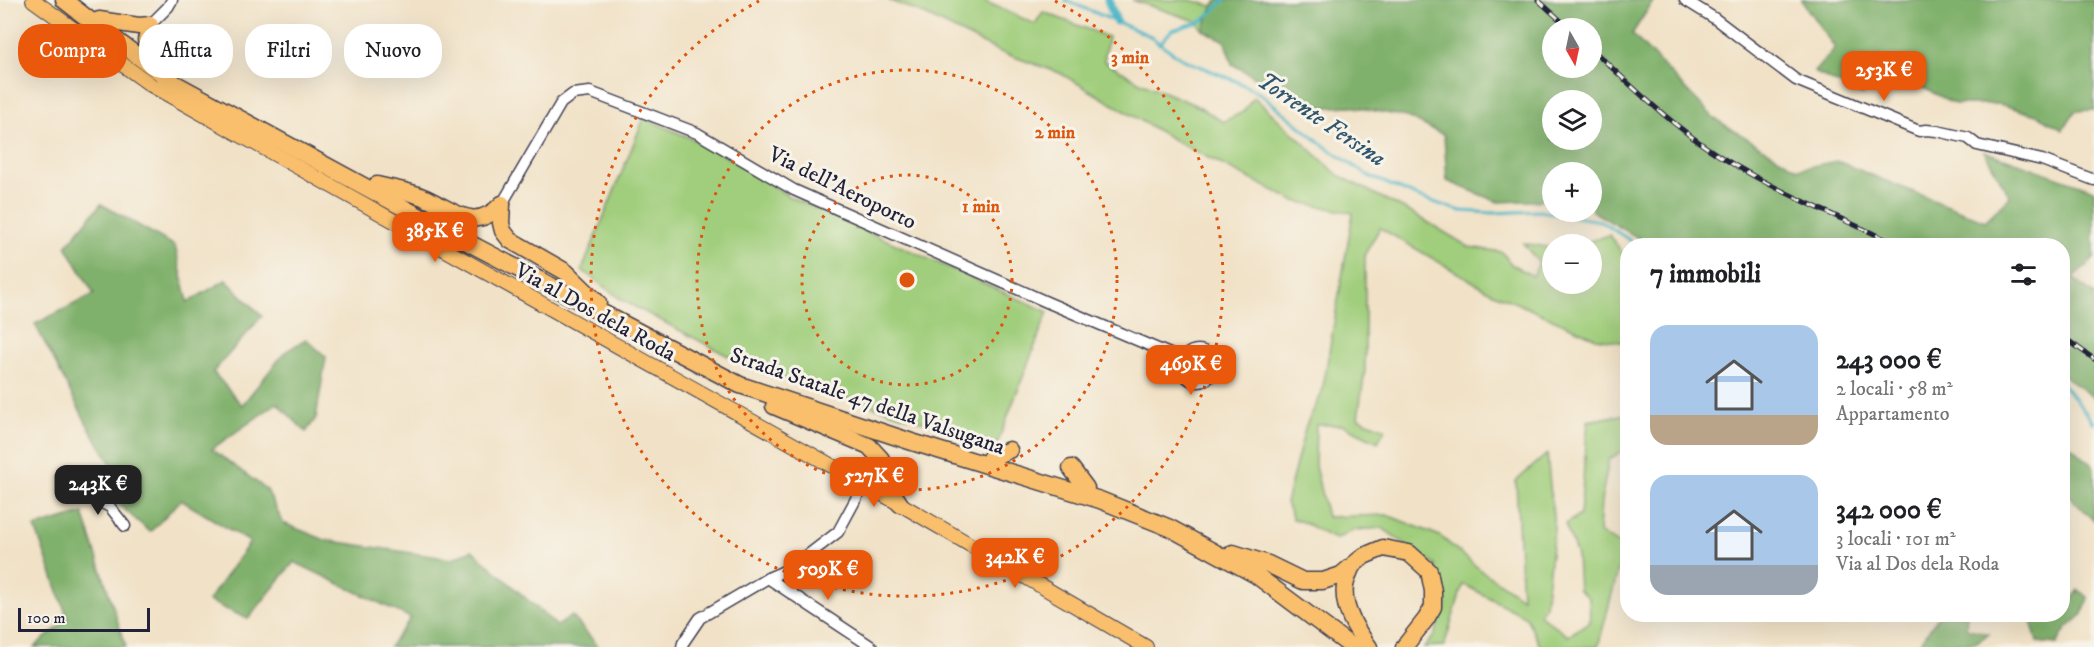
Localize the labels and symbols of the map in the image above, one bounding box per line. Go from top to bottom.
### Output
north arrow [1542,18,1602,78]
text: 3 min [1111,47,1150,69]
pin: 253K € [1835,51,1933,102]
water label: Torrente Fersina [1252,66,1391,174]
text: 2 min [1035,122,1076,144]
street label: Via dell'Aeroporto [763,140,921,236]
text: 1 min [962,196,1001,218]
pin: 385K € [386,212,484,263]
street label: Via al Dos dela Roda [509,256,681,368]
centre of rings [897,270,917,290]
street label: Strada Statale 47 della Valsugana [727,342,1009,461]
pin: 469K € [1142,345,1240,396]
pin: 527K € [825,457,923,508]
pin: 243K € [49,465,147,516]
pin: 342K € [966,538,1064,589]
pin: 509K € [779,550,877,601]
scale bar [18,605,150,632]

